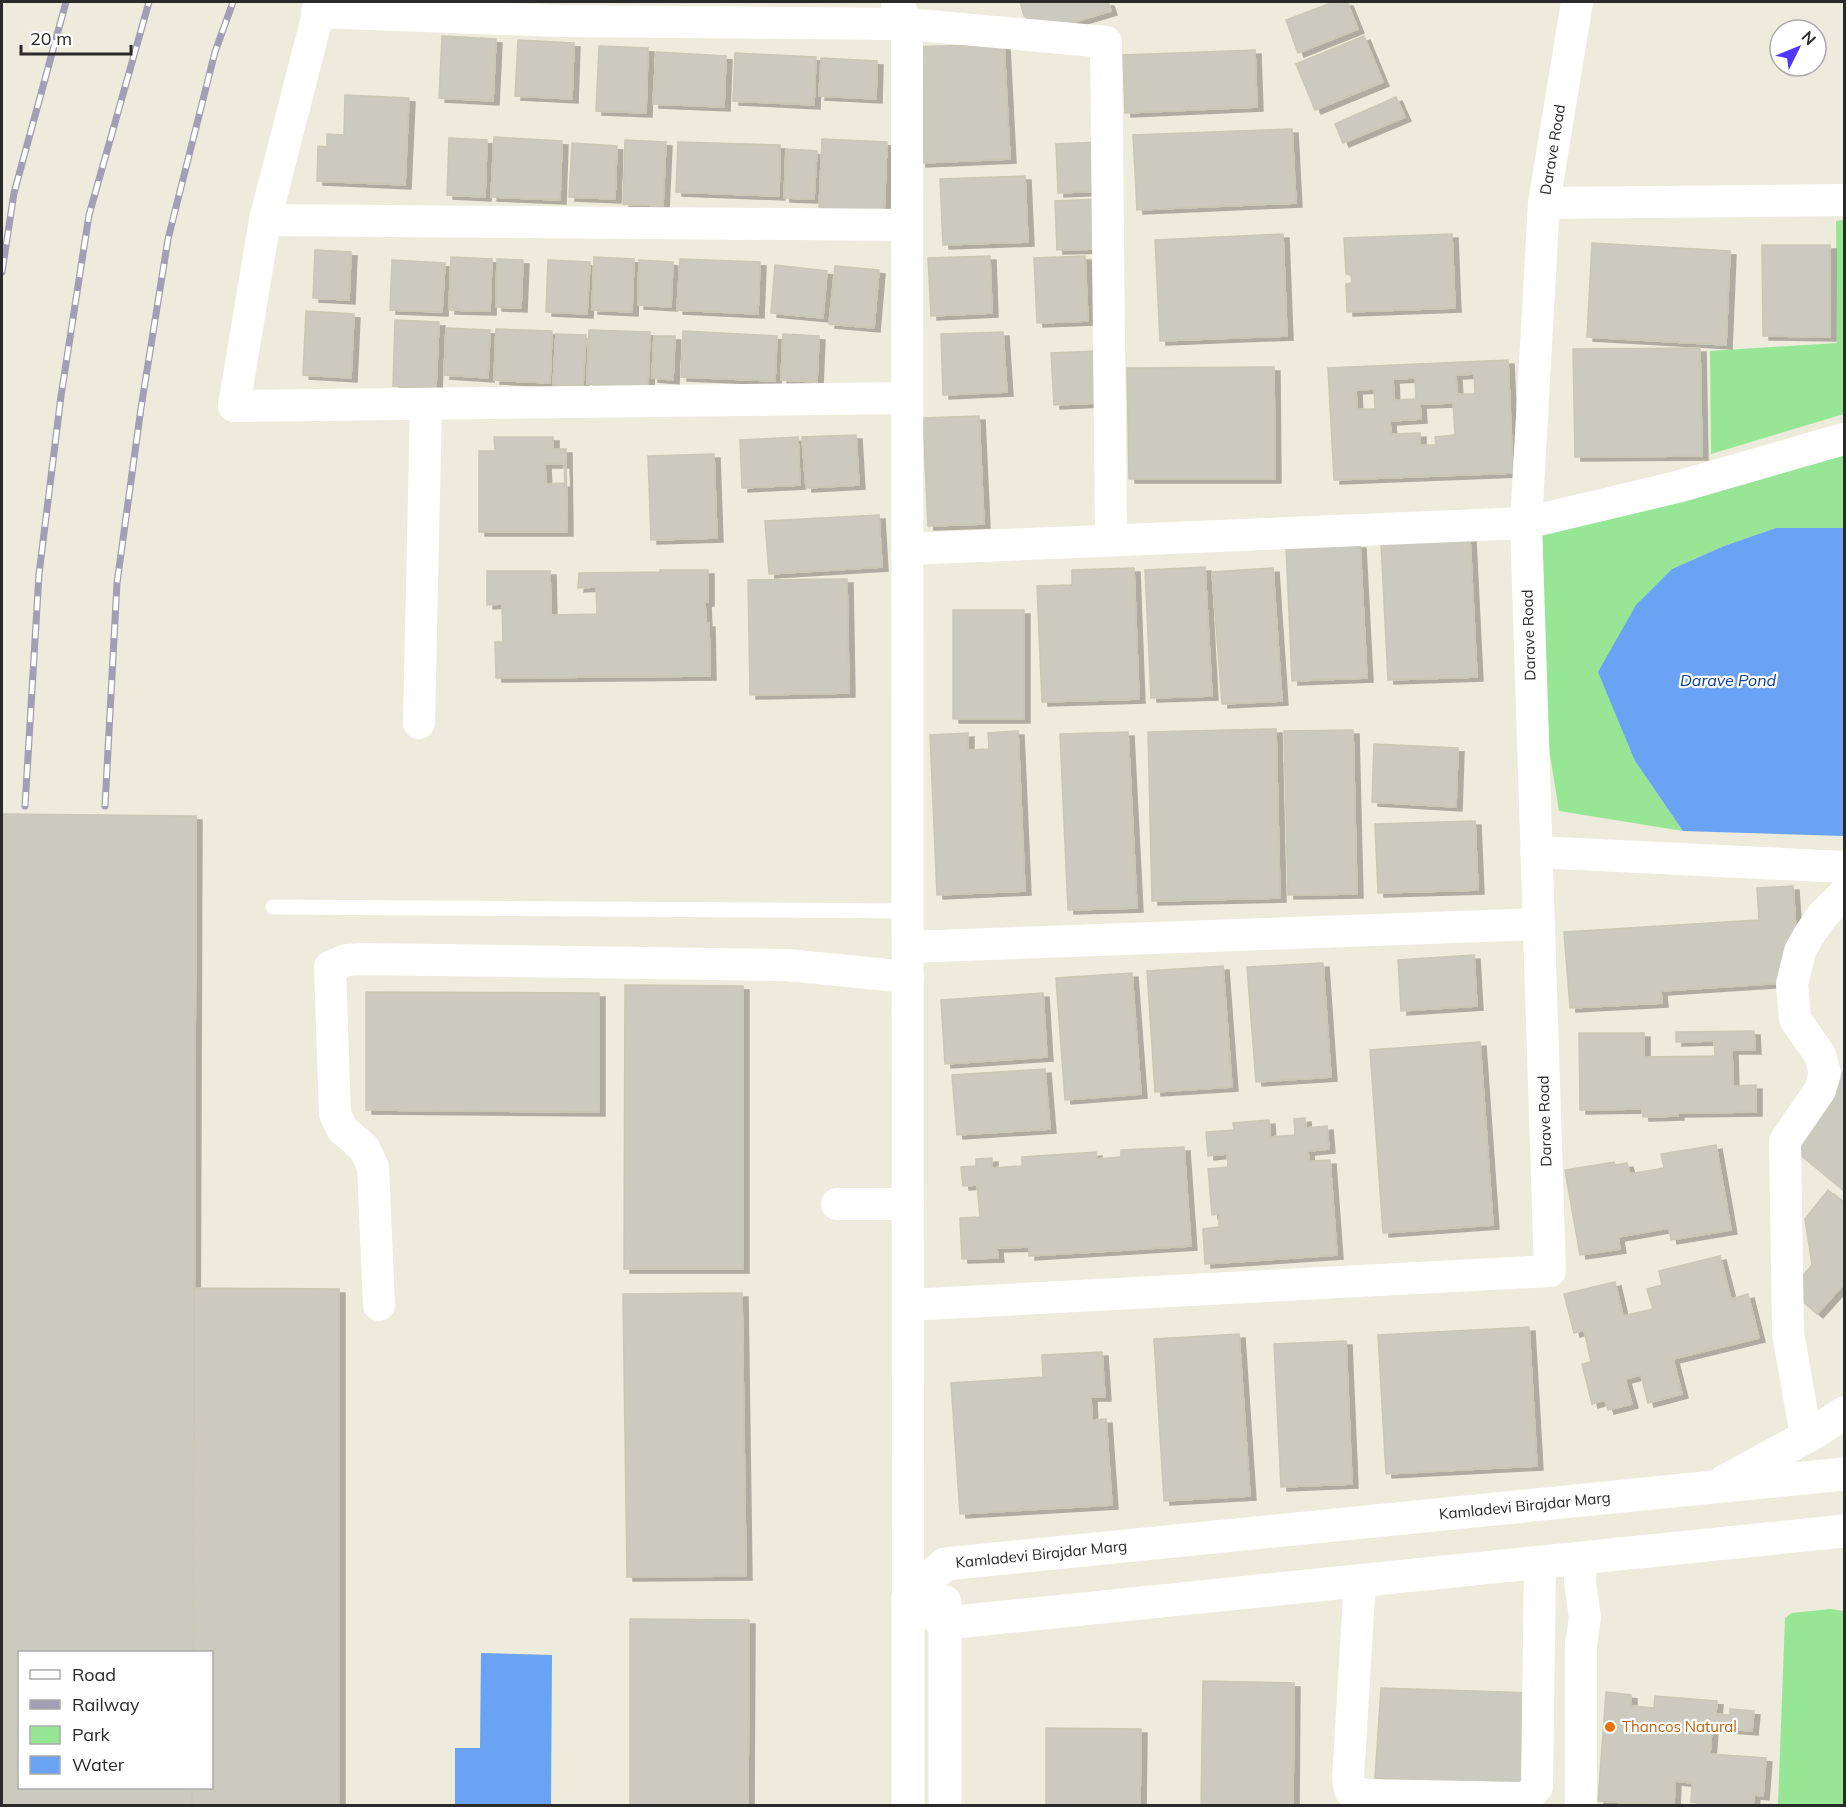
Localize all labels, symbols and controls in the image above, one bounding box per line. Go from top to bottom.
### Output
scale bar [21,18,130,56]
north arrow [1768,18,1828,78]
text: 20 m [30,27,72,50]
text: N [1798,27,1820,49]
street label: Darave Road [1536,103,1569,196]
street label: Darave Road [1517,589,1540,681]
water label: Darave Pond [1680,670,1777,690]
street label: Darave Road [1533,1075,1556,1167]
street label: Kamladevi Birajdar Marg [1438,1487,1611,1523]
street label: Kamladevi Birajdar Marg [955,1536,1128,1572]
legend [18,1651,213,1789]
text: Road [72,1663,116,1686]
text: Railway [72,1693,140,1716]
place label: Thancos Natural [1622,1717,1737,1736]
marker: Thancos Natural [1603,1720,1617,1734]
text: Park [72,1723,111,1746]
text: Water [72,1753,125,1776]

